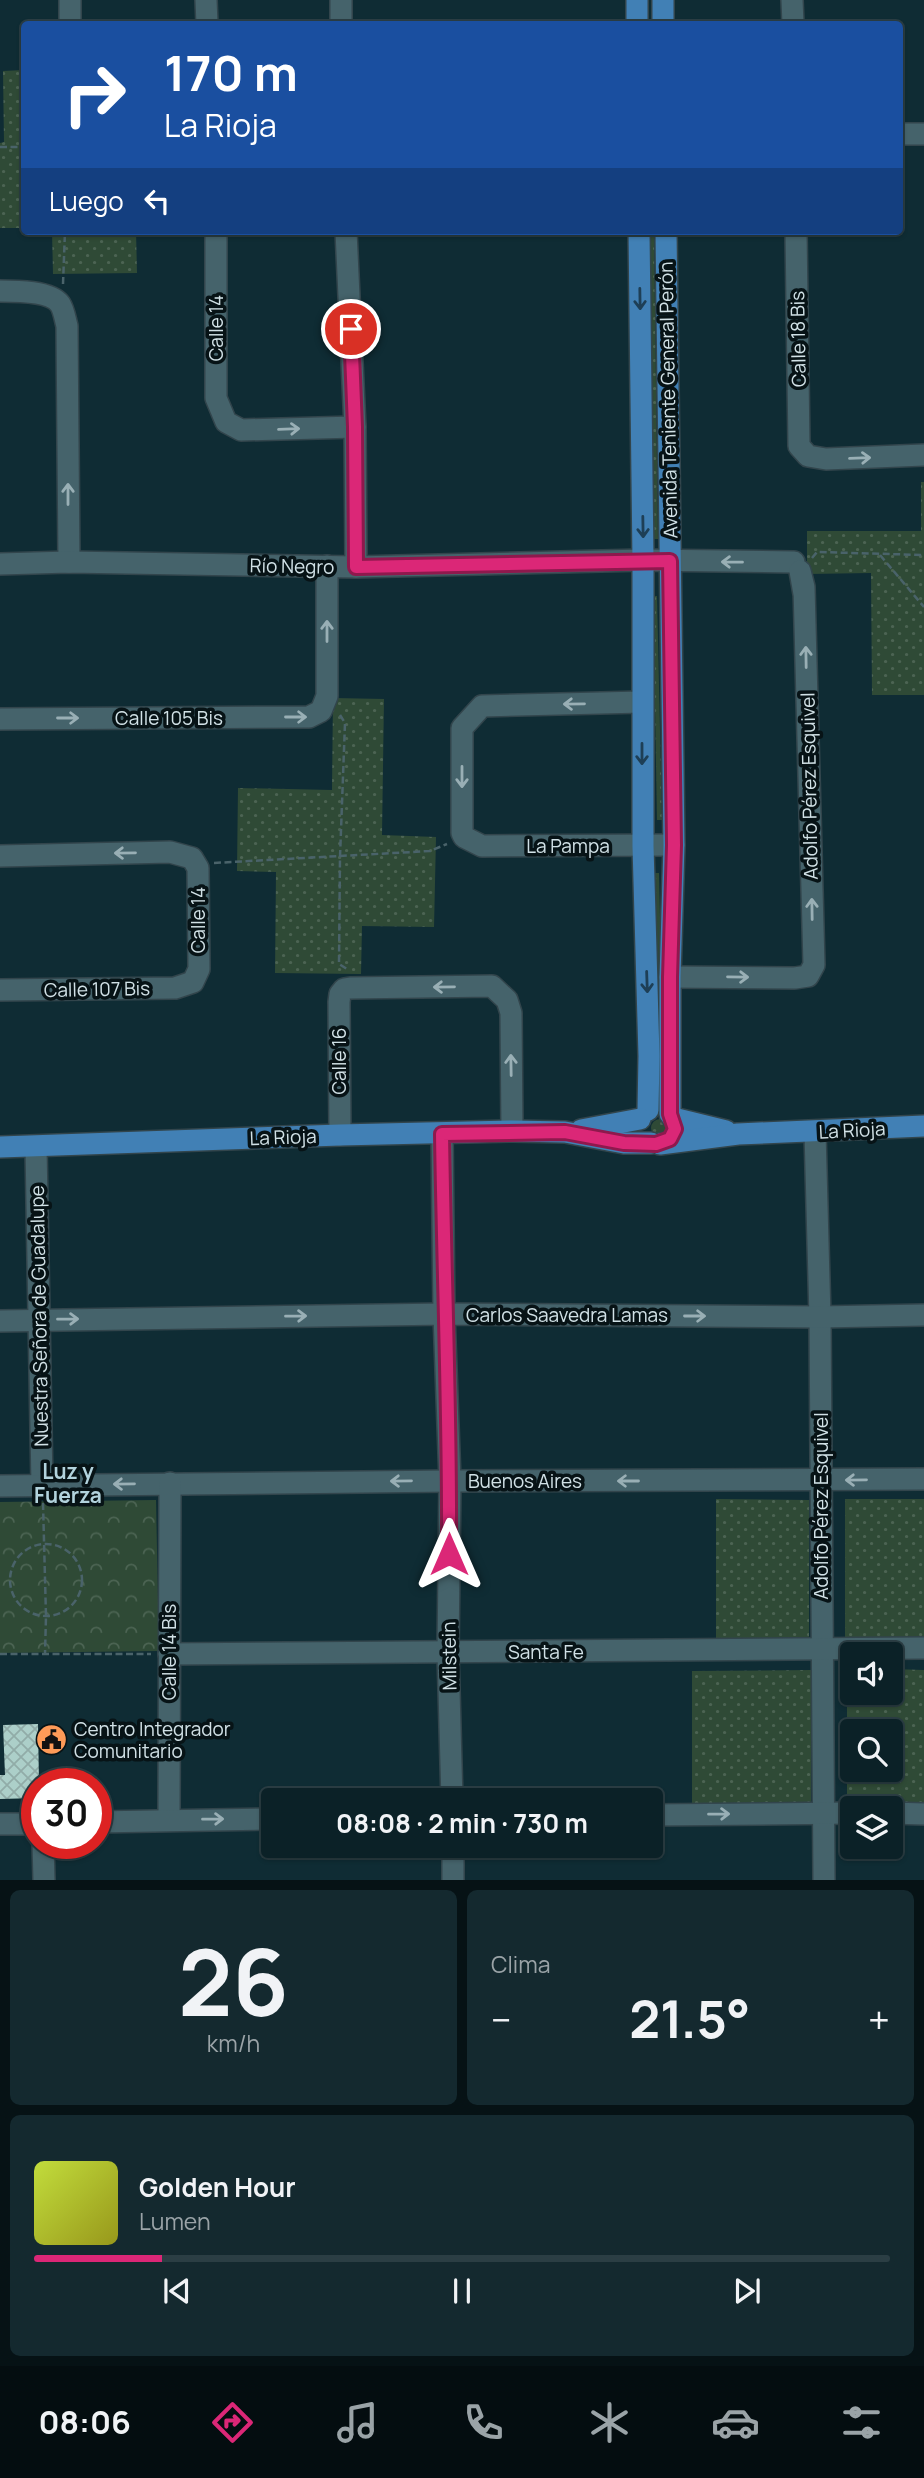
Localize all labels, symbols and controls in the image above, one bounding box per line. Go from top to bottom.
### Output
text: 170 m [164,39,298,106]
icon: right [49,49,140,140]
text: La Rioja [164,103,277,147]
icon: left [138,182,176,220]
text: Luego [49,183,124,219]
street label: Avenida Teniente General Perón [653,261,683,539]
one-way arrow [633,287,647,310]
street label: Calle 18 Bis [784,291,812,387]
street label: Calle 14 [203,295,229,361]
pin [321,299,381,359]
icon: arrive [332,310,370,348]
one-way arrow [278,422,301,436]
one-way arrow [848,451,871,464]
one-way arrow [61,483,75,506]
one-way arrow [636,515,649,538]
street label: Río Negro [249,552,335,580]
one-way arrow [721,555,744,568]
one-way arrow [320,620,334,643]
one-way arrow [799,646,813,669]
street label: Adolfo Pérez Esquivel [794,692,824,880]
one-way arrow [562,697,585,711]
street label: Calle 105 Bis [115,705,223,731]
one-way arrow [284,710,307,724]
one-way arrow [56,711,79,725]
one-way arrow [635,742,649,765]
one-way arrow [455,765,469,788]
street label: La Pampa [526,833,610,859]
one-way arrow [113,847,136,860]
street label: Calle 14 [185,887,211,953]
one-way arrow [806,898,819,921]
one-way arrow [640,970,653,993]
one-way arrow [727,970,750,984]
street label: Calle 107 Bis [44,975,150,1003]
one-way arrow [433,980,456,994]
street label: Calle 16 [326,1027,352,1095]
one-way arrow [504,1054,518,1077]
street label: La Rioja [818,1115,886,1145]
street label: La Rioja [249,1123,317,1151]
street label: Nuestra Señora de Guadalupe [24,1185,54,1447]
street label: Carlos Saavedra Lamas [466,1302,668,1328]
one-way arrow [683,1309,706,1323]
one-way arrow [284,1310,307,1323]
one-way arrow [56,1313,79,1326]
street label: Adolfo Pérez Esquivel [808,1412,834,1600]
district label: Luz y Fuerza [34,1457,102,1509]
street label: Buenos Aires [468,1468,582,1494]
one-way arrow [845,1473,868,1487]
one-way arrow [390,1474,413,1488]
one-way arrow [617,1474,640,1488]
one-way arrow [113,1477,136,1491]
position arrow [412,1517,486,1591]
street label: Calle 14 Bis [156,1604,182,1700]
street label: Milstein [435,1621,463,1691]
street label: Santa Fe [508,1639,584,1665]
map controls [840,1642,903,1859]
button: sound [840,1642,903,1705]
place label: Centro Integrador Comunitario [74,1716,231,1764]
button: search [840,1719,903,1782]
public building icon: Centro Integrador Comunitario [34,1723,68,1757]
speed limit sign: 30 [21,1768,112,1859]
button: layers [840,1796,903,1859]
text: 08:08 · 2 min · 730 m [336,1805,588,1841]
one-way arrow [707,1807,730,1821]
one-way arrow [202,1812,225,1826]
text: 26 [178,1919,289,2043]
text: Clima [491,1948,550,1980]
text: 21.5° [629,1983,750,2054]
text: − [491,1993,512,2045]
text: + [868,1993,890,2045]
text: km/h [207,2027,260,2059]
text: Golden Hour [139,2169,296,2205]
text: Lumen [139,2205,211,2237]
icon: previous [158,2272,196,2310]
icon: pause [443,2272,481,2310]
icon: next [728,2272,766,2310]
icon: directions [208,2398,257,2447]
icon: music [333,2398,382,2447]
icon: phone [459,2398,508,2447]
icon: climate [585,2398,634,2447]
icon: car [711,2398,760,2447]
icon: filters [837,2398,886,2447]
text: 08:06 [38,2400,131,2444]

